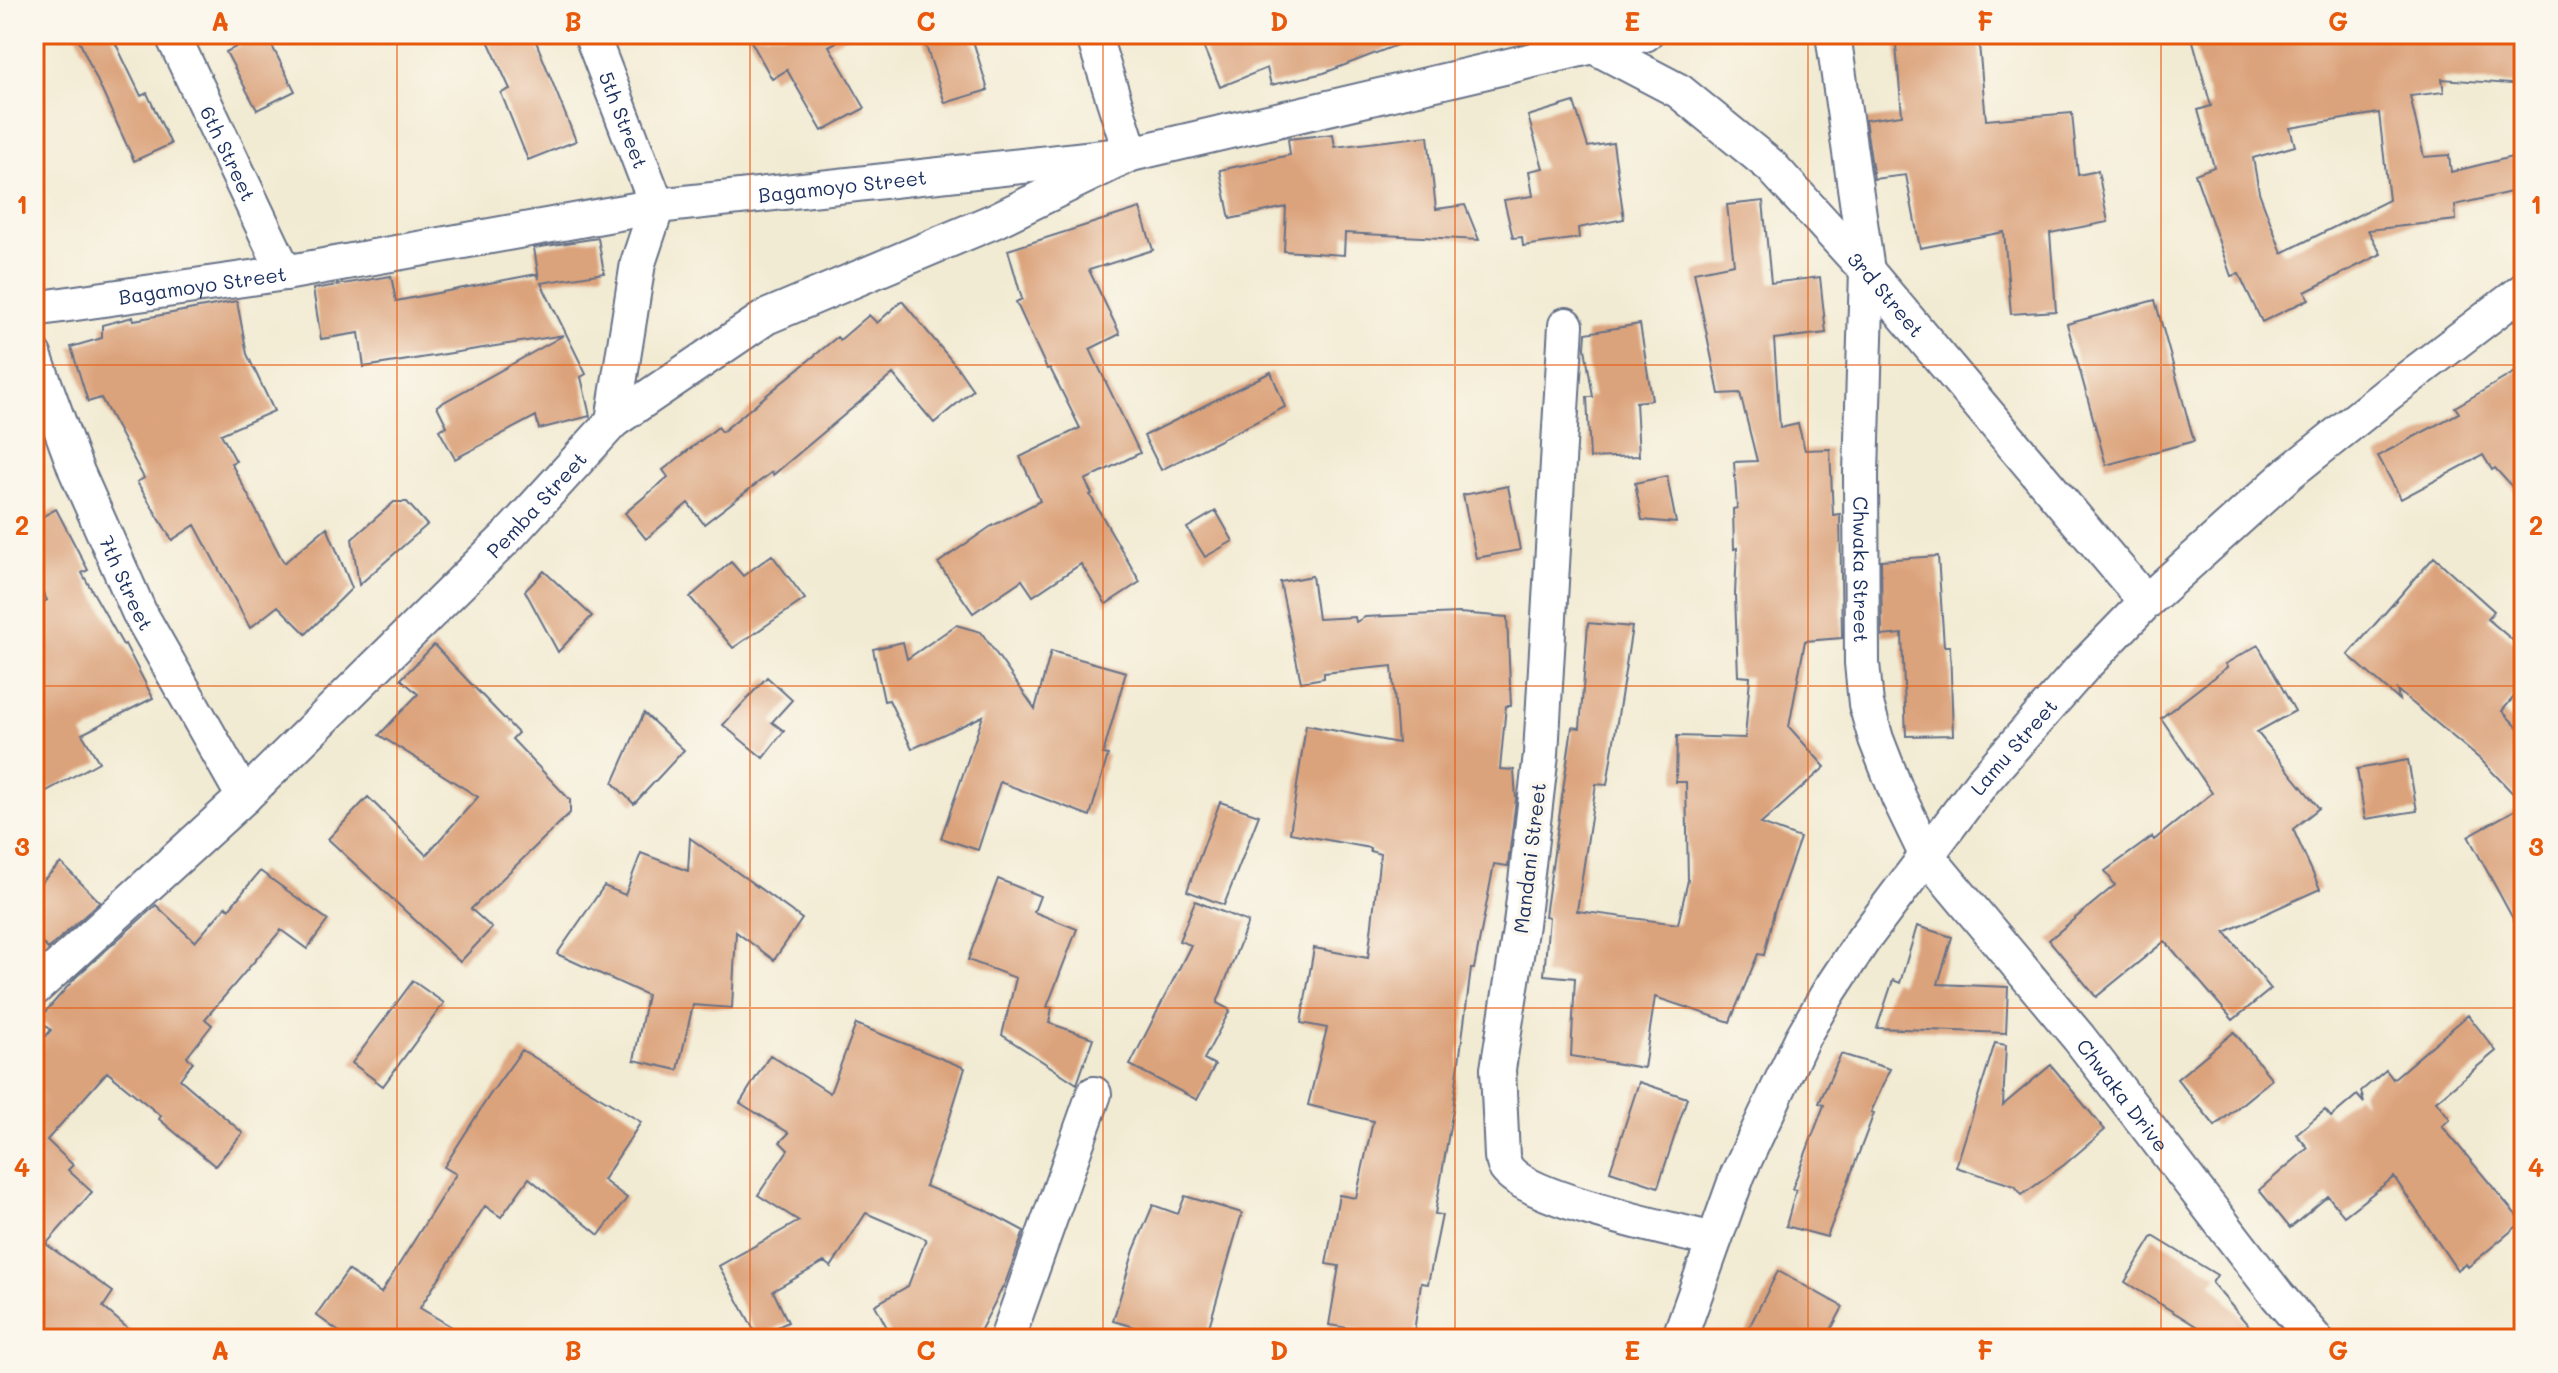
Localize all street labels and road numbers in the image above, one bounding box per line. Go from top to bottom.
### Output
street label: 5th Street [594,68,654,172]
street label: 6th Street [195,102,262,205]
street label: Bagamoyo Street [757,164,928,208]
street label: 3rd Street [1842,246,1930,342]
street label: Bagamoyo Street [117,260,288,310]
street label: Pemba Street [481,446,592,563]
street label: Chwaka Street [1848,496,1875,643]
street label: 7th Street [94,531,160,635]
street label: Lamu Street [1964,693,2063,800]
street label: Mandani Street [1507,781,1551,935]
street label: Chwaka Drive [2071,1033,2175,1157]

